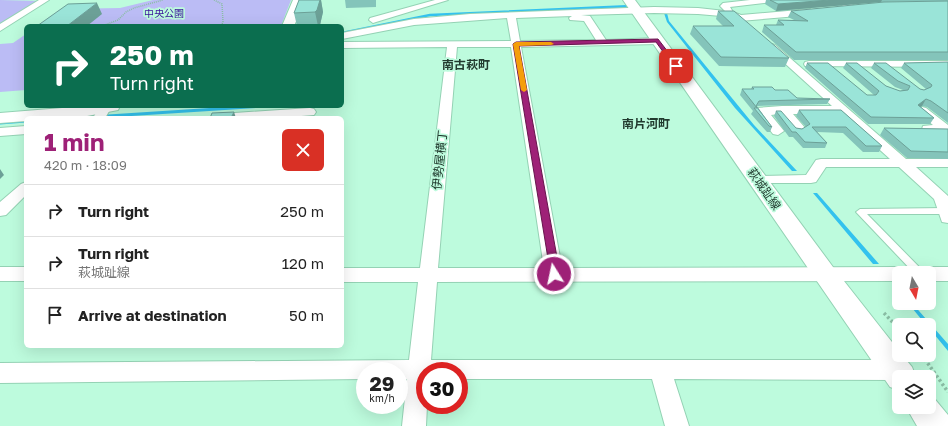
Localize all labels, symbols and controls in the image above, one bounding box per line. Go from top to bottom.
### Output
park label: 中央公園 [144,7,184,19]
text: 250 m [110,38,194,71]
icon: right [44,40,96,92]
pin [659,49,693,83]
icon: arrive [665,55,687,77]
district label: 南古萩町 [442,57,490,72]
text: Turn right [110,72,194,94]
district label: 南片河町 [622,116,670,131]
text: 1 min [44,127,104,156]
button: close [282,129,324,171]
street label: 伊勢屋横丁 [429,129,450,191]
text: 420 m · 18:09 [44,157,127,173]
street label: 萩城趾線 [744,165,784,213]
icon: right [44,200,66,222]
text: Turn right [78,202,149,220]
text: 250 m [280,202,324,220]
text: Turn right [78,244,149,262]
icon: right [44,252,66,274]
position arrow [533,253,575,295]
text: 120 m [282,254,324,272]
text: 萩城趾線 [78,264,130,280]
north arrow [892,266,936,310]
map controls [892,266,936,414]
icon: arrive [44,304,66,326]
text: Arrive at destination [78,306,227,324]
text: 50 m [289,306,324,324]
button: search [892,318,936,362]
speed limit sign: 30 [416,362,468,414]
button: layers [892,370,936,414]
text: 29 [370,371,394,395]
text: km/h [369,392,395,404]

